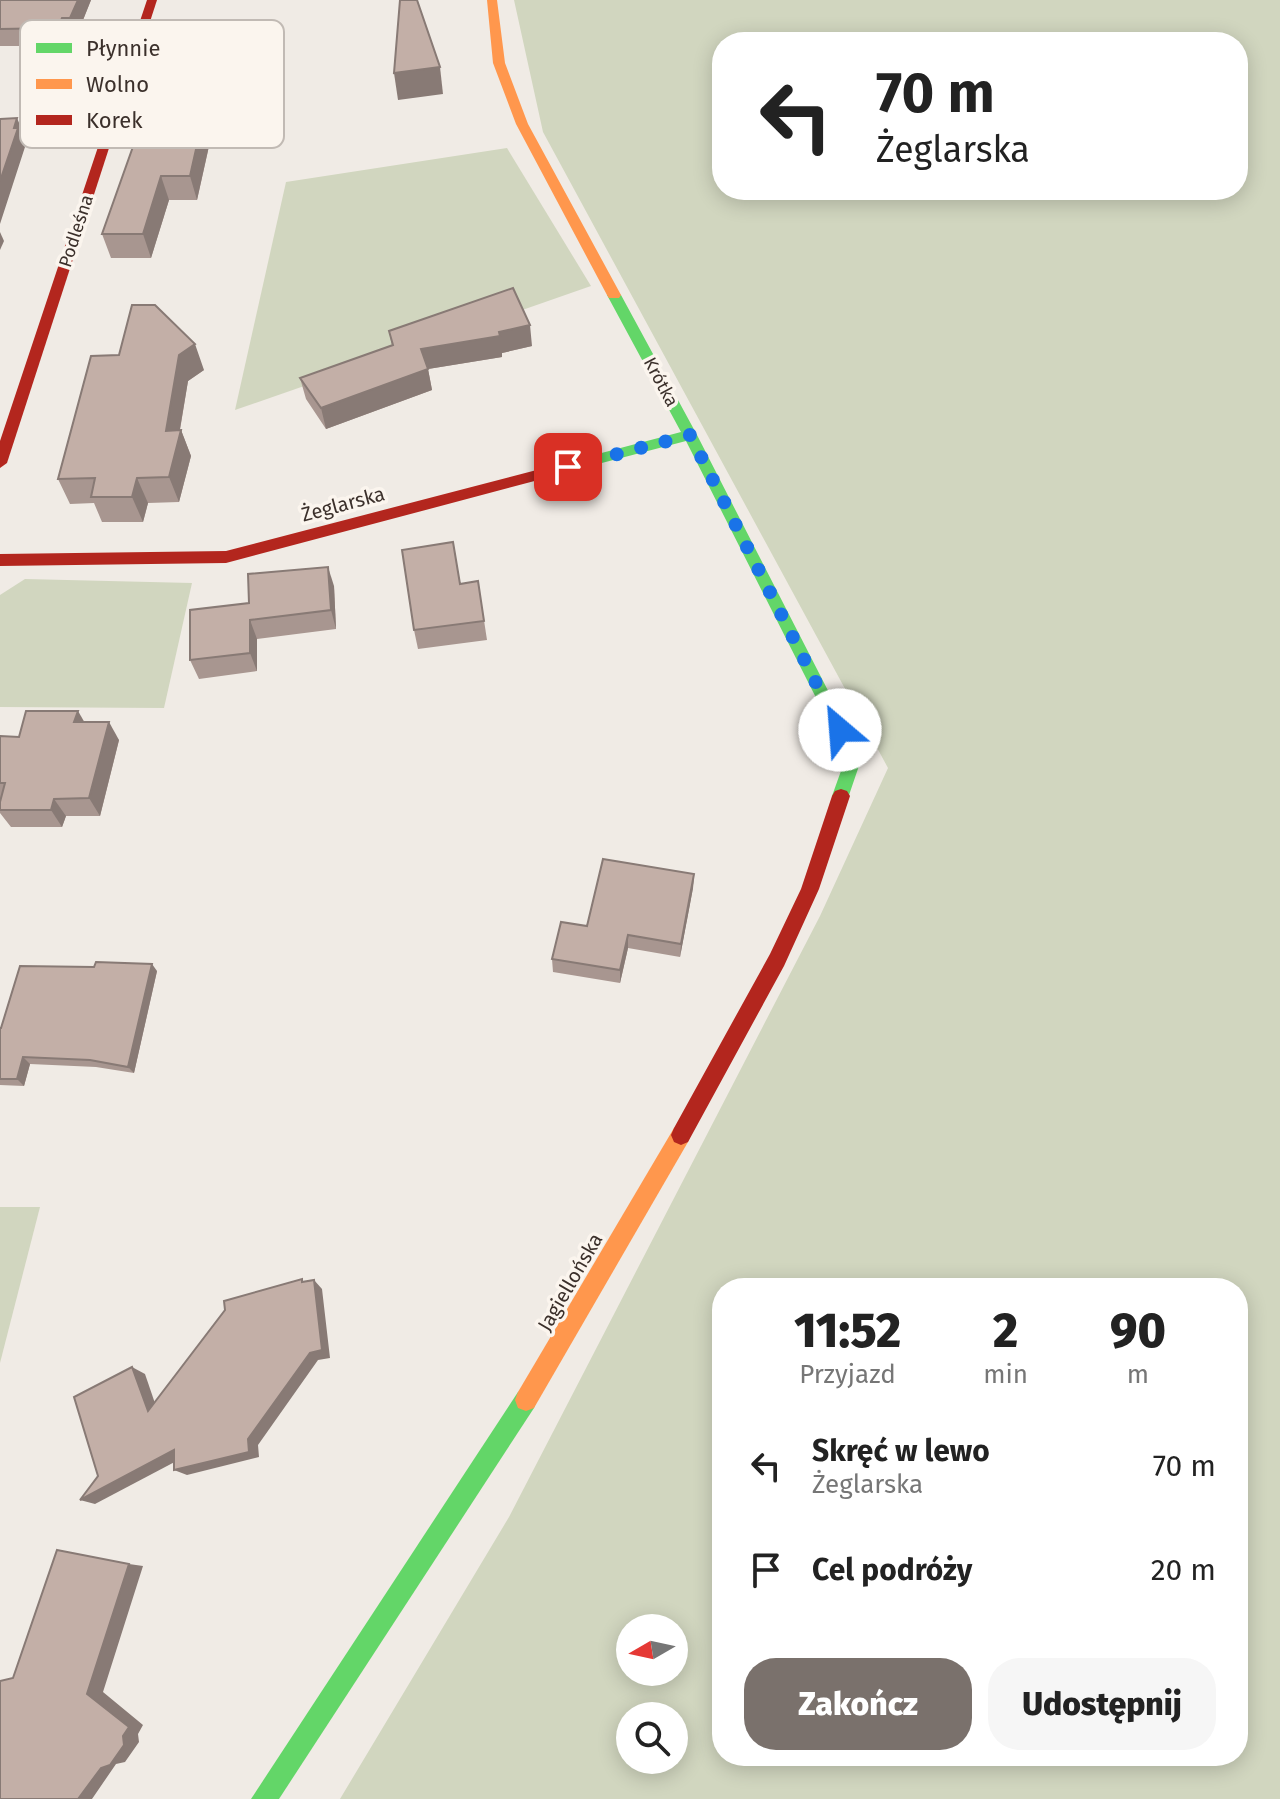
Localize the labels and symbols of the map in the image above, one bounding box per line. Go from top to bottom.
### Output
legend [20,20,284,148]
text: Płynnie [86,35,160,62]
text: Wolno [86,71,149,98]
text: Korek [86,107,143,134]
street label: Podleśna [54,192,98,270]
street label: Krótka [639,354,683,410]
pin [534,433,602,501]
street label: Żeglarska [299,481,387,527]
position arrow [798,688,882,772]
street label: Jagiellońska [532,1229,608,1335]
north arrow [616,1614,688,1686]

